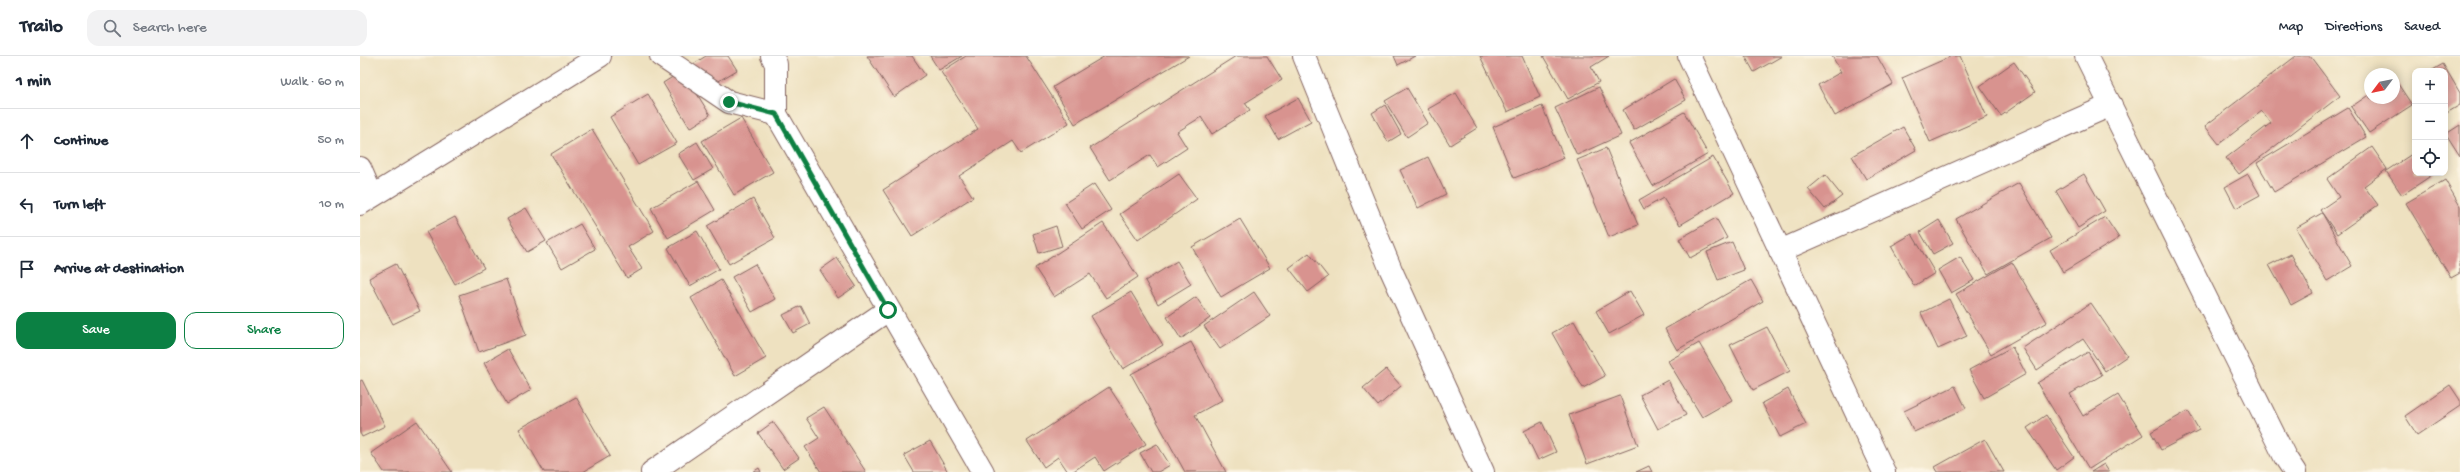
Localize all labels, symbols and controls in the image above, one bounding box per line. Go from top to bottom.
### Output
search box [87,10,367,46]
text: Trailo [20,16,63,39]
icon: search [101,17,123,39]
text: Search here [133,19,207,37]
text: Map [2279,19,2303,36]
text: Directions [2325,19,2382,36]
text: Saved [2404,19,2440,36]
north arrow [2364,68,2400,104]
map controls [2412,68,2448,176]
button: + [2412,68,2448,104]
text: 1 min [16,72,51,92]
text: Walk · 60 m [281,75,344,90]
route end [720,93,738,111]
button: − [2412,104,2448,140]
icon: ahead [16,130,38,152]
text: Continue [54,132,108,150]
text: 50 m [317,133,344,148]
button: locate [2412,140,2448,176]
icon: left [16,194,38,216]
text: Turn left [54,196,105,214]
text: 10 m [319,197,344,212]
icon: arrive [16,258,38,280]
text: Arrive at destination [54,260,184,278]
route start [879,301,897,319]
button: Save [16,312,176,349]
button: Share [184,312,344,349]

